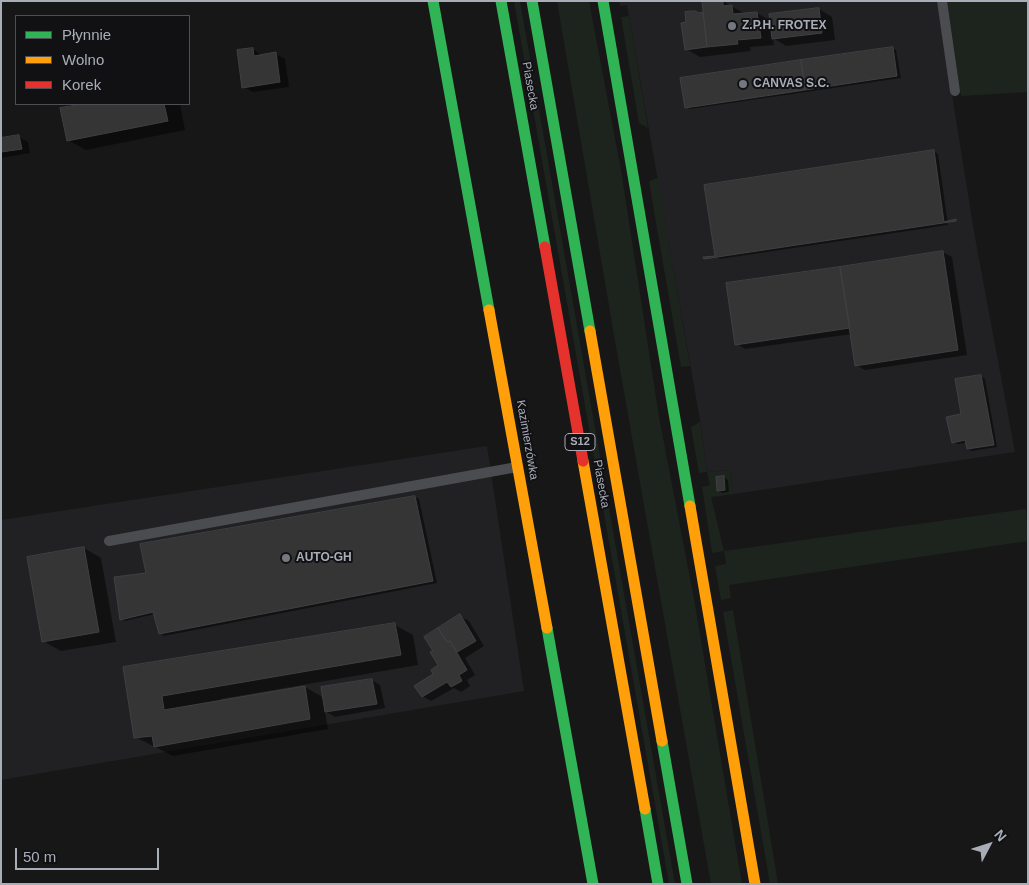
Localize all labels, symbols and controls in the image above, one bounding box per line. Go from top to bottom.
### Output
legend [15,15,190,105]
place label: Z.P.H. FROTEX [742,19,826,33]
marker: Z.P.H. FROTEX [726,20,738,32]
text: Płynnie [62,26,111,43]
text: Wolno [62,51,104,68]
street label: Piasecka [519,61,541,111]
text: Korek [62,76,101,93]
place label: CANVAS S.C. [753,77,829,91]
marker: CANVAS S.C. [737,78,749,90]
street label: Kazimierzówka [513,399,541,481]
road number: S12 [565,434,595,451]
street label: Piasecka [590,459,612,509]
place label: AUTO-GH [296,551,352,565]
marker: AUTO-GH [280,552,292,564]
north arrow [964,820,1014,870]
text: N [991,826,1010,844]
scale bar [18,838,161,870]
text: 50 m [23,848,56,865]

